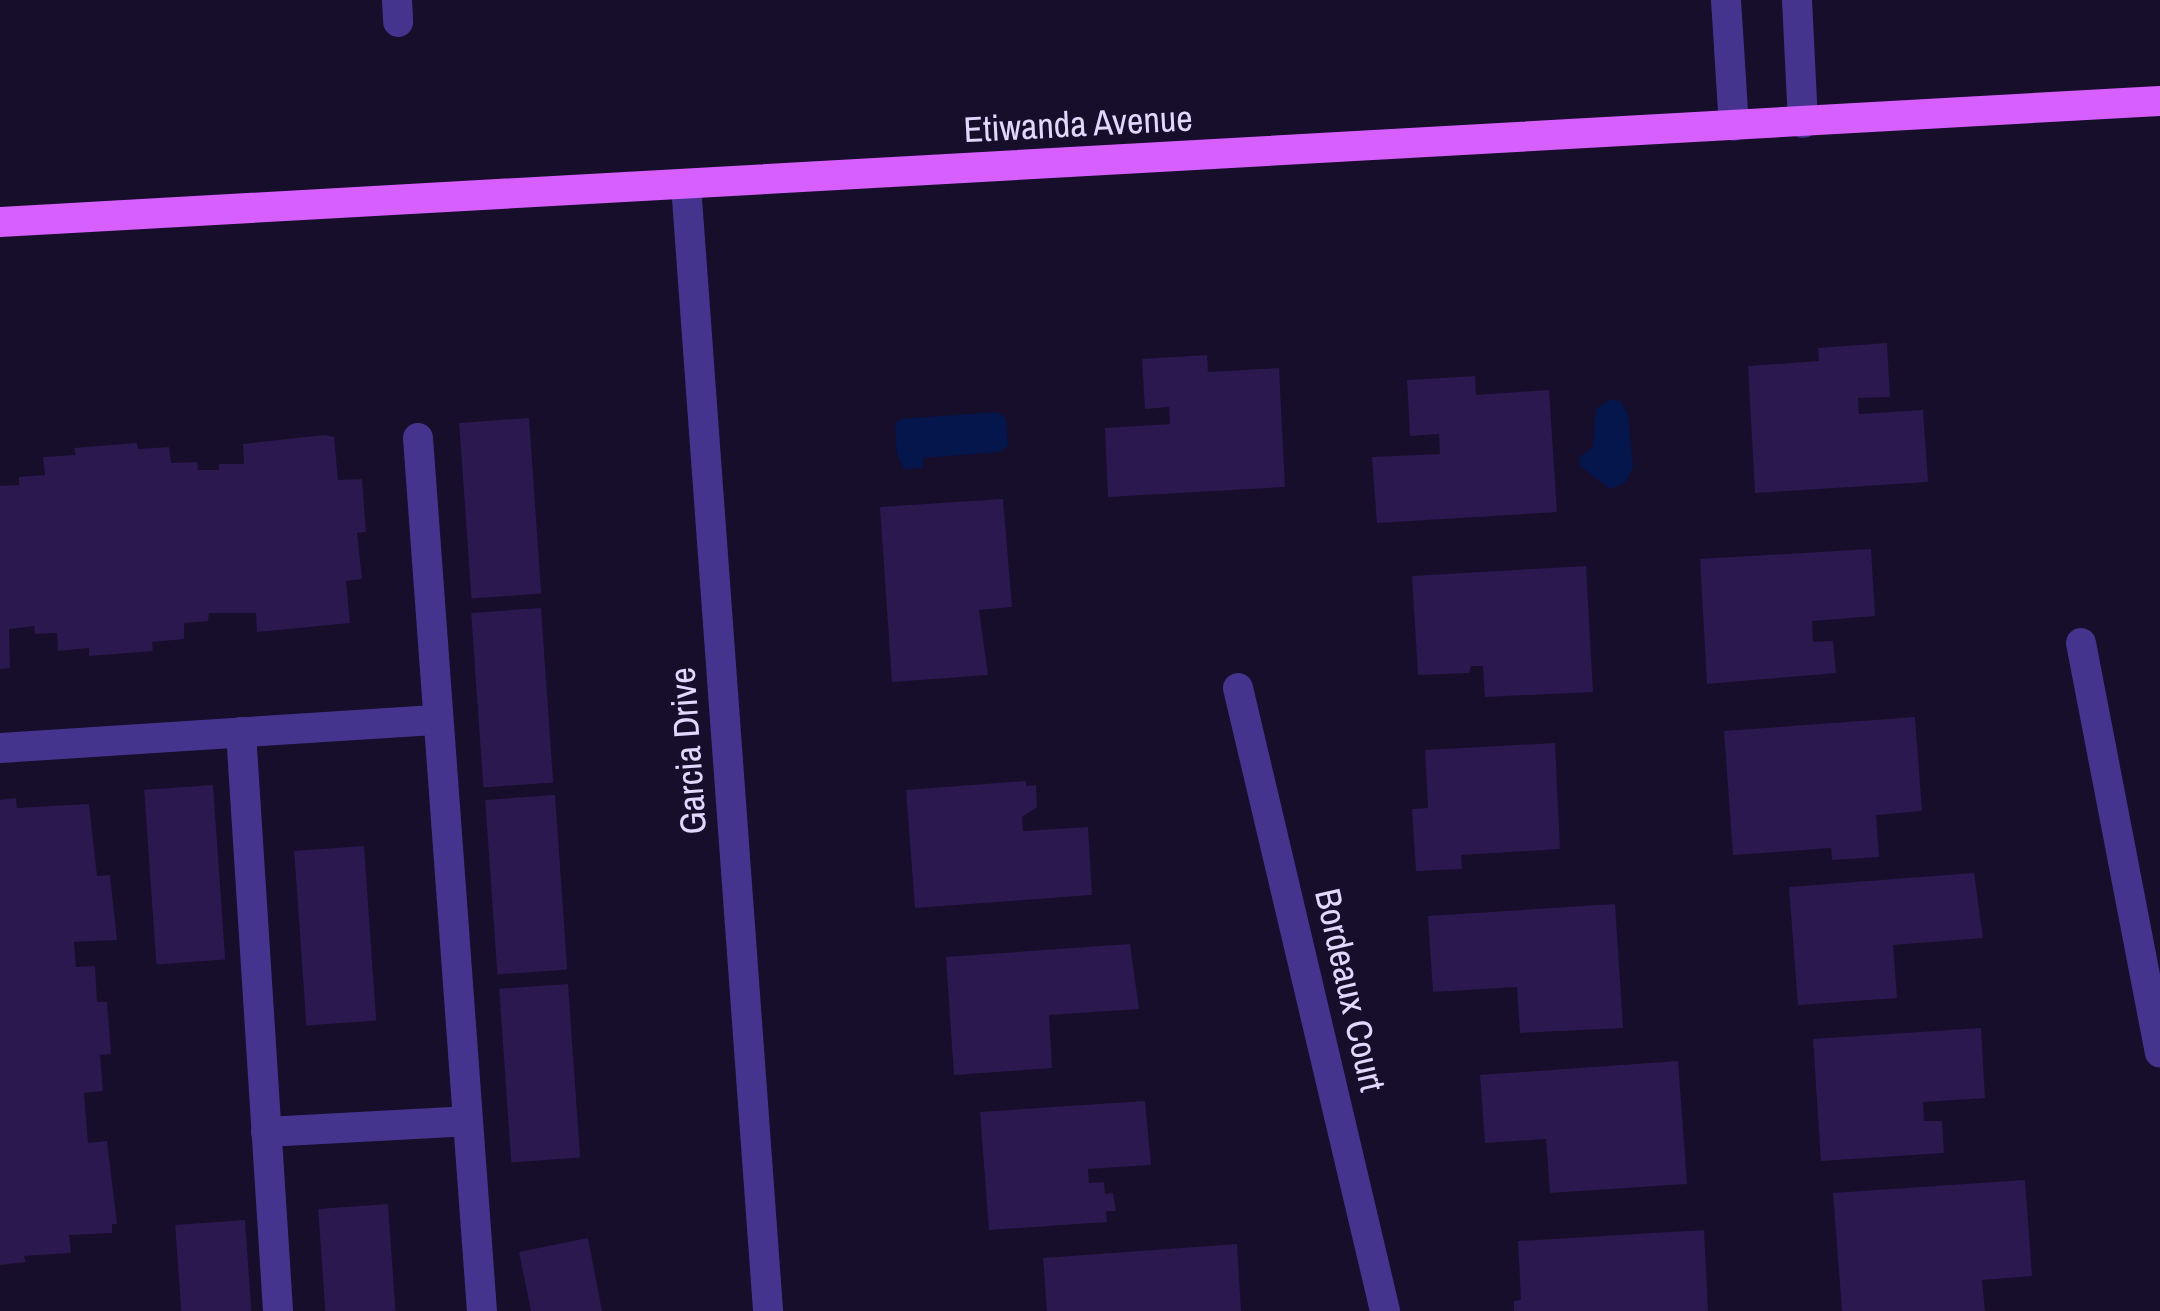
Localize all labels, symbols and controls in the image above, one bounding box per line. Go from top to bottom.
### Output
street label: Etiwanda Avenue [962,96,1194,152]
street label: Garcia Drive [661,666,715,836]
street label: Bordeaux Court [1306,884,1394,1096]

